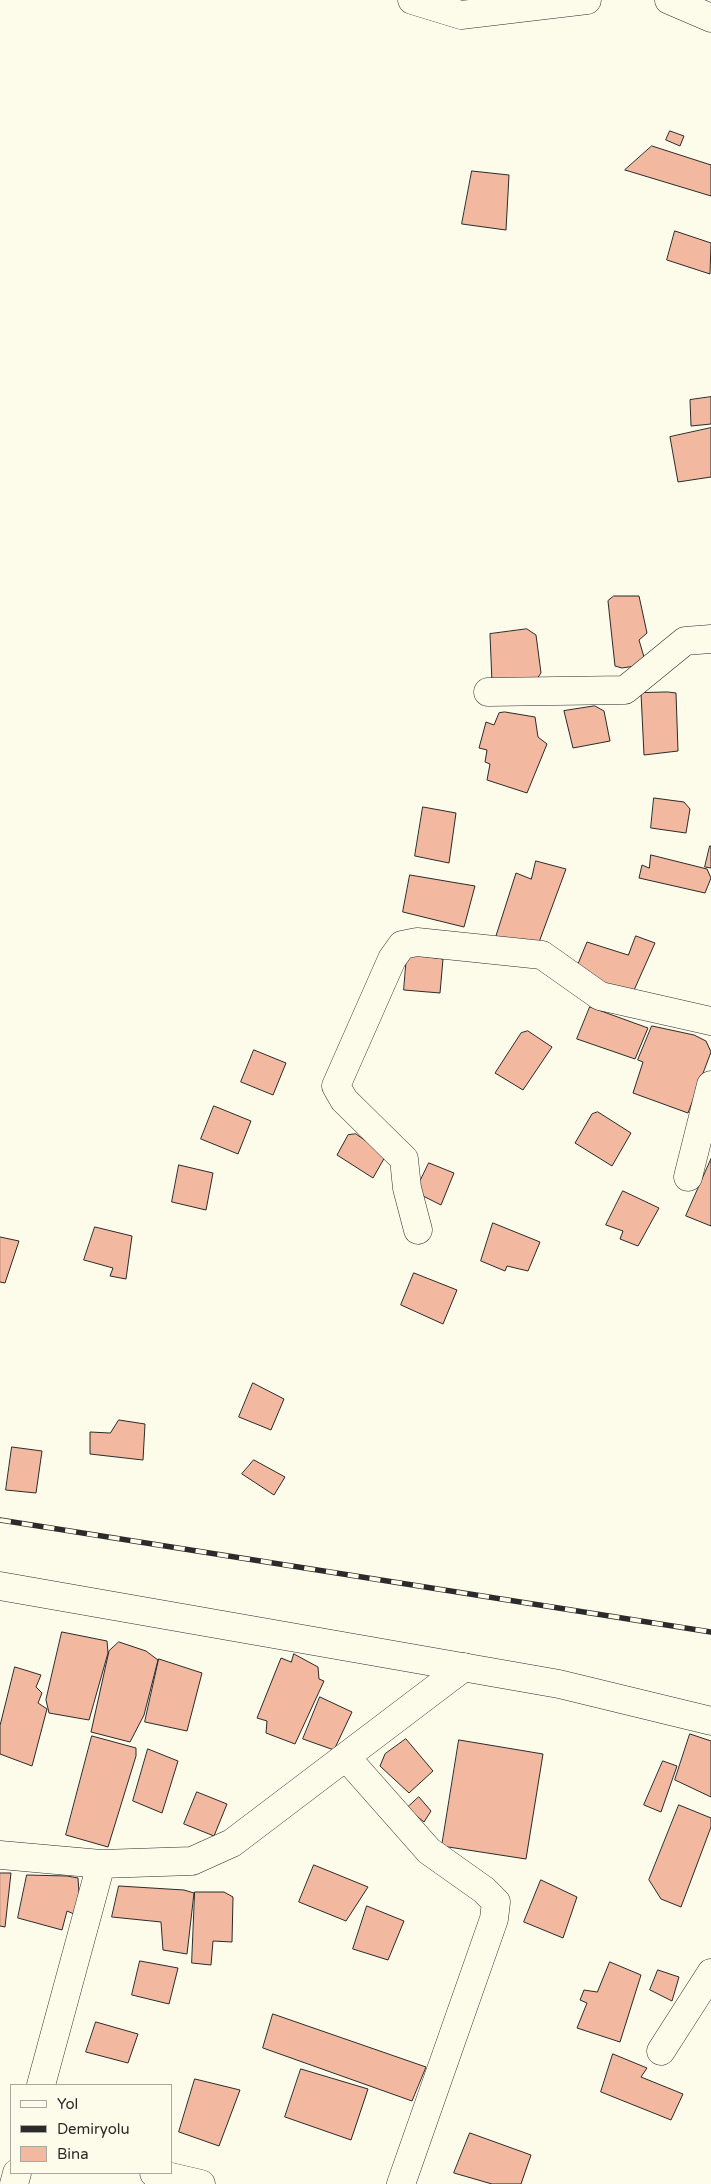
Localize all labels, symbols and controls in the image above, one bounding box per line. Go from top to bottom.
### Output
legend [10,2084,172,2174]
text: Yol [57,2095,78,2113]
text: Demiryolu [57,2120,130,2138]
text: Bina [57,2145,89,2163]

